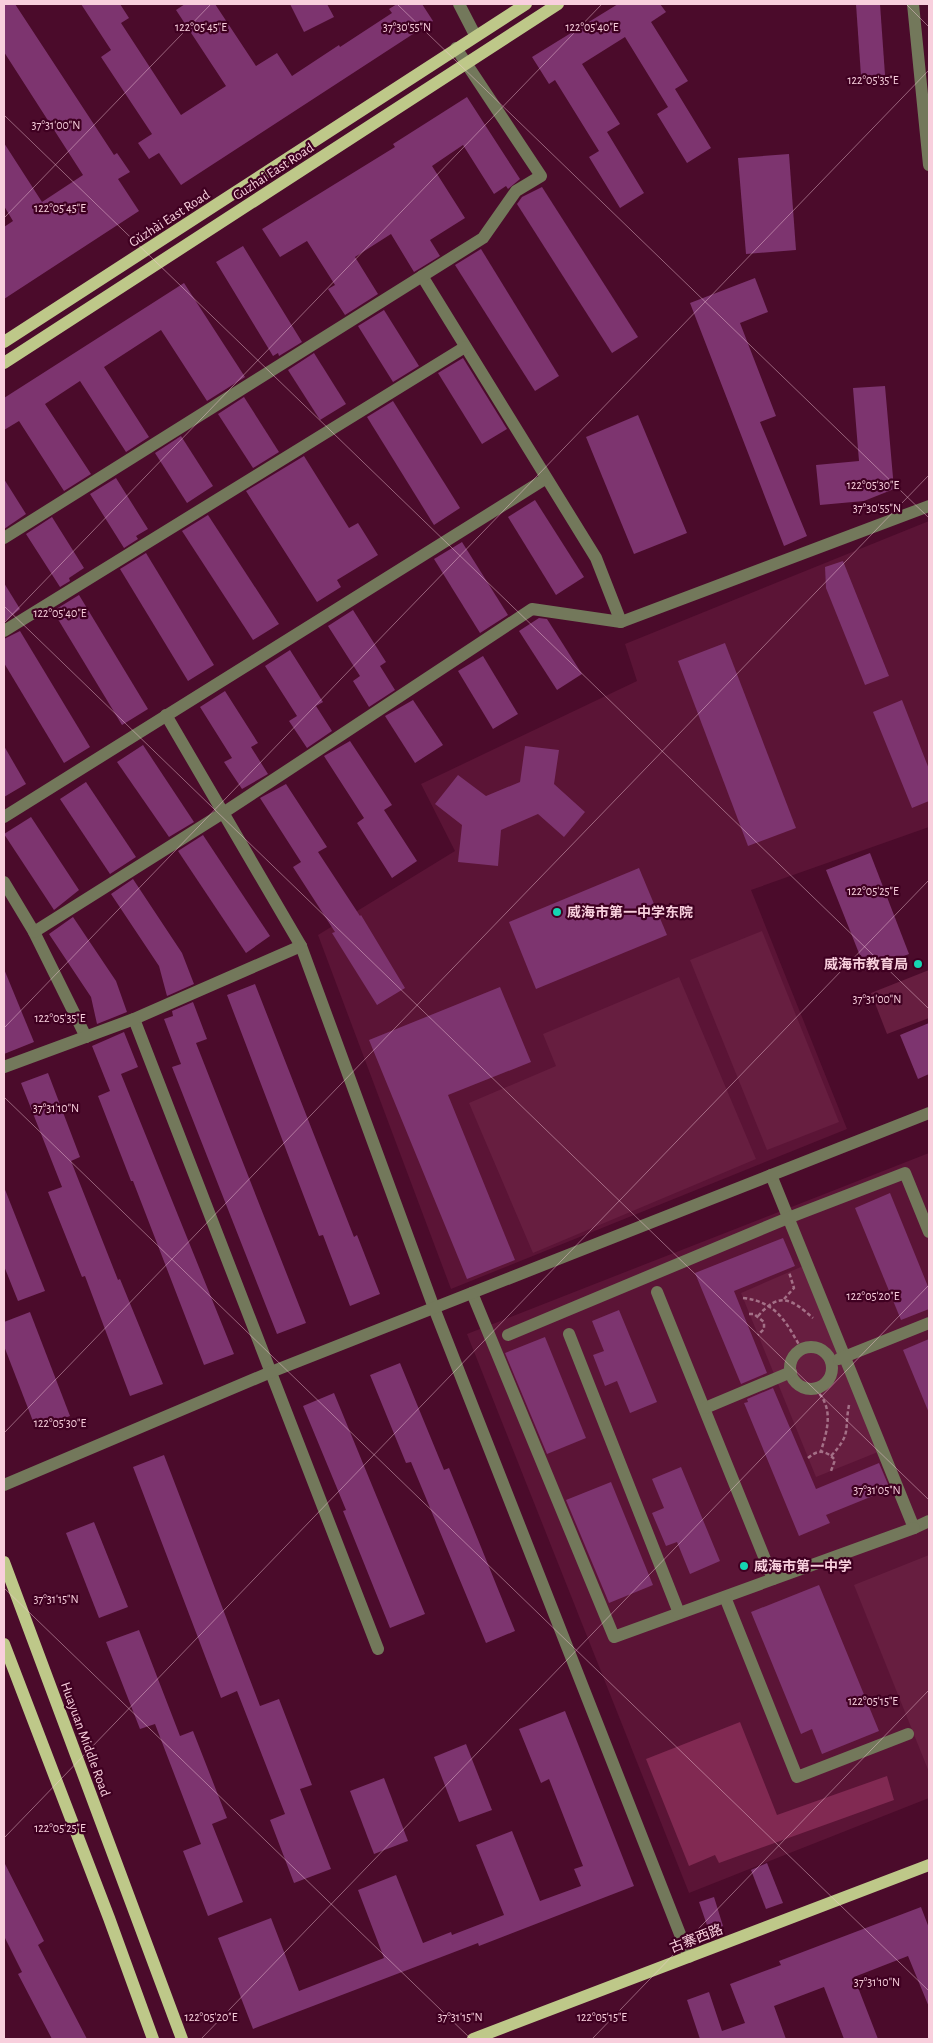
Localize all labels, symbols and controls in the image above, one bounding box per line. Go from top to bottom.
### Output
text: 122°05'45"E [175,21,227,33]
text: 37°30'55"N [383,21,431,33]
text: 122°05'40"E [565,21,619,33]
text: 122°05'35"E [847,74,899,86]
text: 37°31'00"N [32,119,80,131]
street label: Guzhai East Road [231,141,316,203]
street label: Gǔzhài East Road [127,188,212,250]
text: 122°05'45"E [34,202,86,214]
text: 122°05'30"E [847,479,899,491]
text: 37°30'55"N [853,502,901,514]
text: 122°05'40"E [33,607,87,619]
text: 122°05'25"E [847,885,899,897]
place label: 威海市第一中学东院 [567,904,693,920]
marker: 威海市第一中学东院 [551,906,563,918]
place label: 威海市教育局 [824,956,908,972]
marker: 威海市教育局 [912,958,924,970]
text: 37°31'00"N [853,993,901,1005]
text: 122°05'35"E [34,1012,86,1024]
text: 37°31'10"N [33,1102,79,1114]
text: 122°05'20"E [847,1290,900,1302]
text: 122°05'30"E [34,1417,86,1429]
text: 37°31'05"N [853,1484,901,1496]
place label: 威海市第一中学 [754,1558,852,1574]
marker: 威海市第一中学 [738,1560,750,1572]
text: 37°31'15"N [33,1593,79,1605]
street label: Huayuan Middle Road [58,1680,112,1799]
text: 122°05'15"E [848,1695,898,1707]
text: 122°05'25"E [34,1822,86,1834]
street label: 古寨西路 [667,1920,725,1956]
text: 37°31'10"N [854,1976,900,1988]
text: 122°05'20"E [185,2011,238,2023]
text: 37°31'15"N [437,2011,483,2023]
text: 122°05'15"E [577,2011,627,2023]

